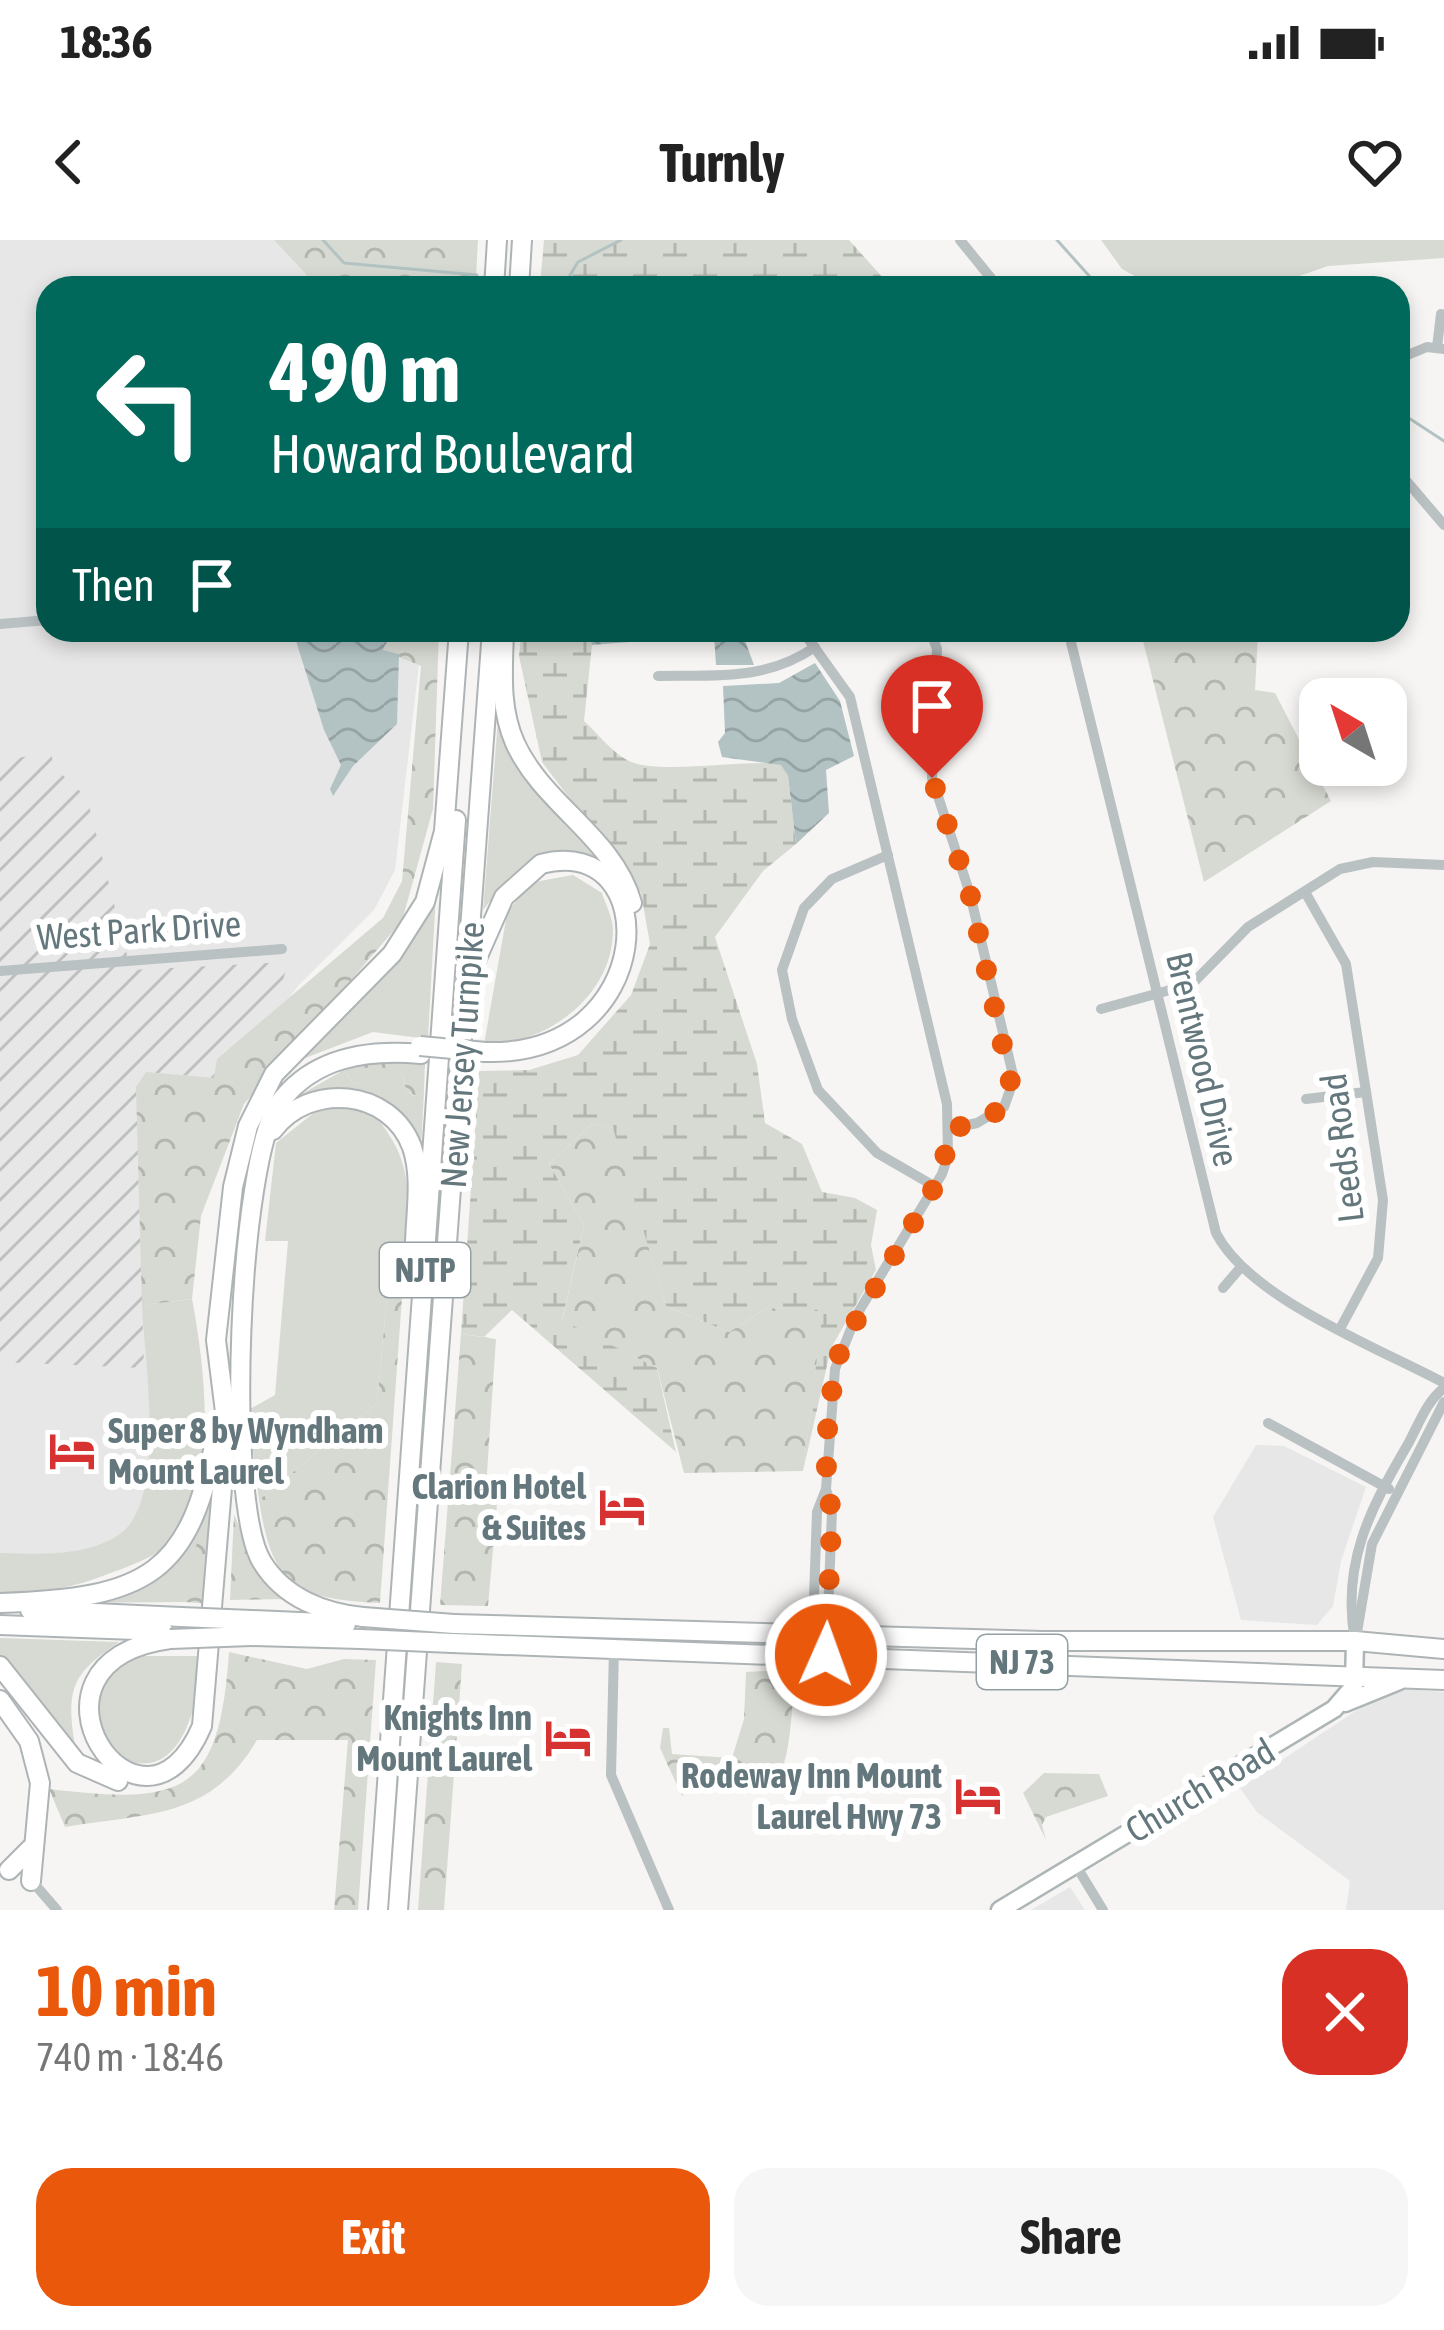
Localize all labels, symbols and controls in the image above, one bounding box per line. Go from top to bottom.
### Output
text: 18:36 [60,16,153,68]
icon: back [36,129,102,195]
icon: heart [1342,129,1408,195]
text: Turnly [659,132,785,193]
icon: left [72,324,228,480]
text: 490 m [270,324,460,420]
text: Howard Boulevard [270,423,635,484]
icon: arrive [179,552,245,618]
text: Then [72,559,155,611]
pin [881,655,983,778]
icon: arrive [899,673,965,739]
north arrow [1299,678,1407,786]
map controls [1299,678,1407,786]
street label: West Park Drive [36,902,242,958]
street label: New Jersey Turnpike [432,920,492,1190]
street label: Brentwood Drive [1158,948,1248,1170]
street label: Leeds Road [1312,1071,1372,1225]
road number: NJTP [380,1243,470,1297]
place label: Super 8 by Wyndham Mount Laurel [108,1409,383,1492]
hotel icon: Super 8 by Wyndham Mount Laurel [47,1426,97,1476]
place label: Clarion Hotel & Suites [412,1465,586,1548]
hotel icon: Clarion Hotel & Suites [597,1482,647,1532]
position arrow [763,1592,889,1718]
road number: NJ 73 [977,1635,1067,1689]
place label: Knights Inn Mount Laurel [356,1696,532,1779]
hotel icon: Knights Inn Mount Laurel [543,1713,593,1763]
street label: Church Road [1118,1729,1282,1851]
place label: Rodeway Inn Mount Laurel Hwy 73 [681,1754,943,1837]
hotel icon: Rodeway Inn Mount Laurel Hwy 73 [953,1771,1003,1821]
text: 10 min [36,1949,217,2031]
button: close [1282,1949,1408,2075]
text: 740 m · 18:46 [36,2035,224,2079]
button: Exit [36,2168,710,2306]
button: Share [734,2168,1408,2306]

